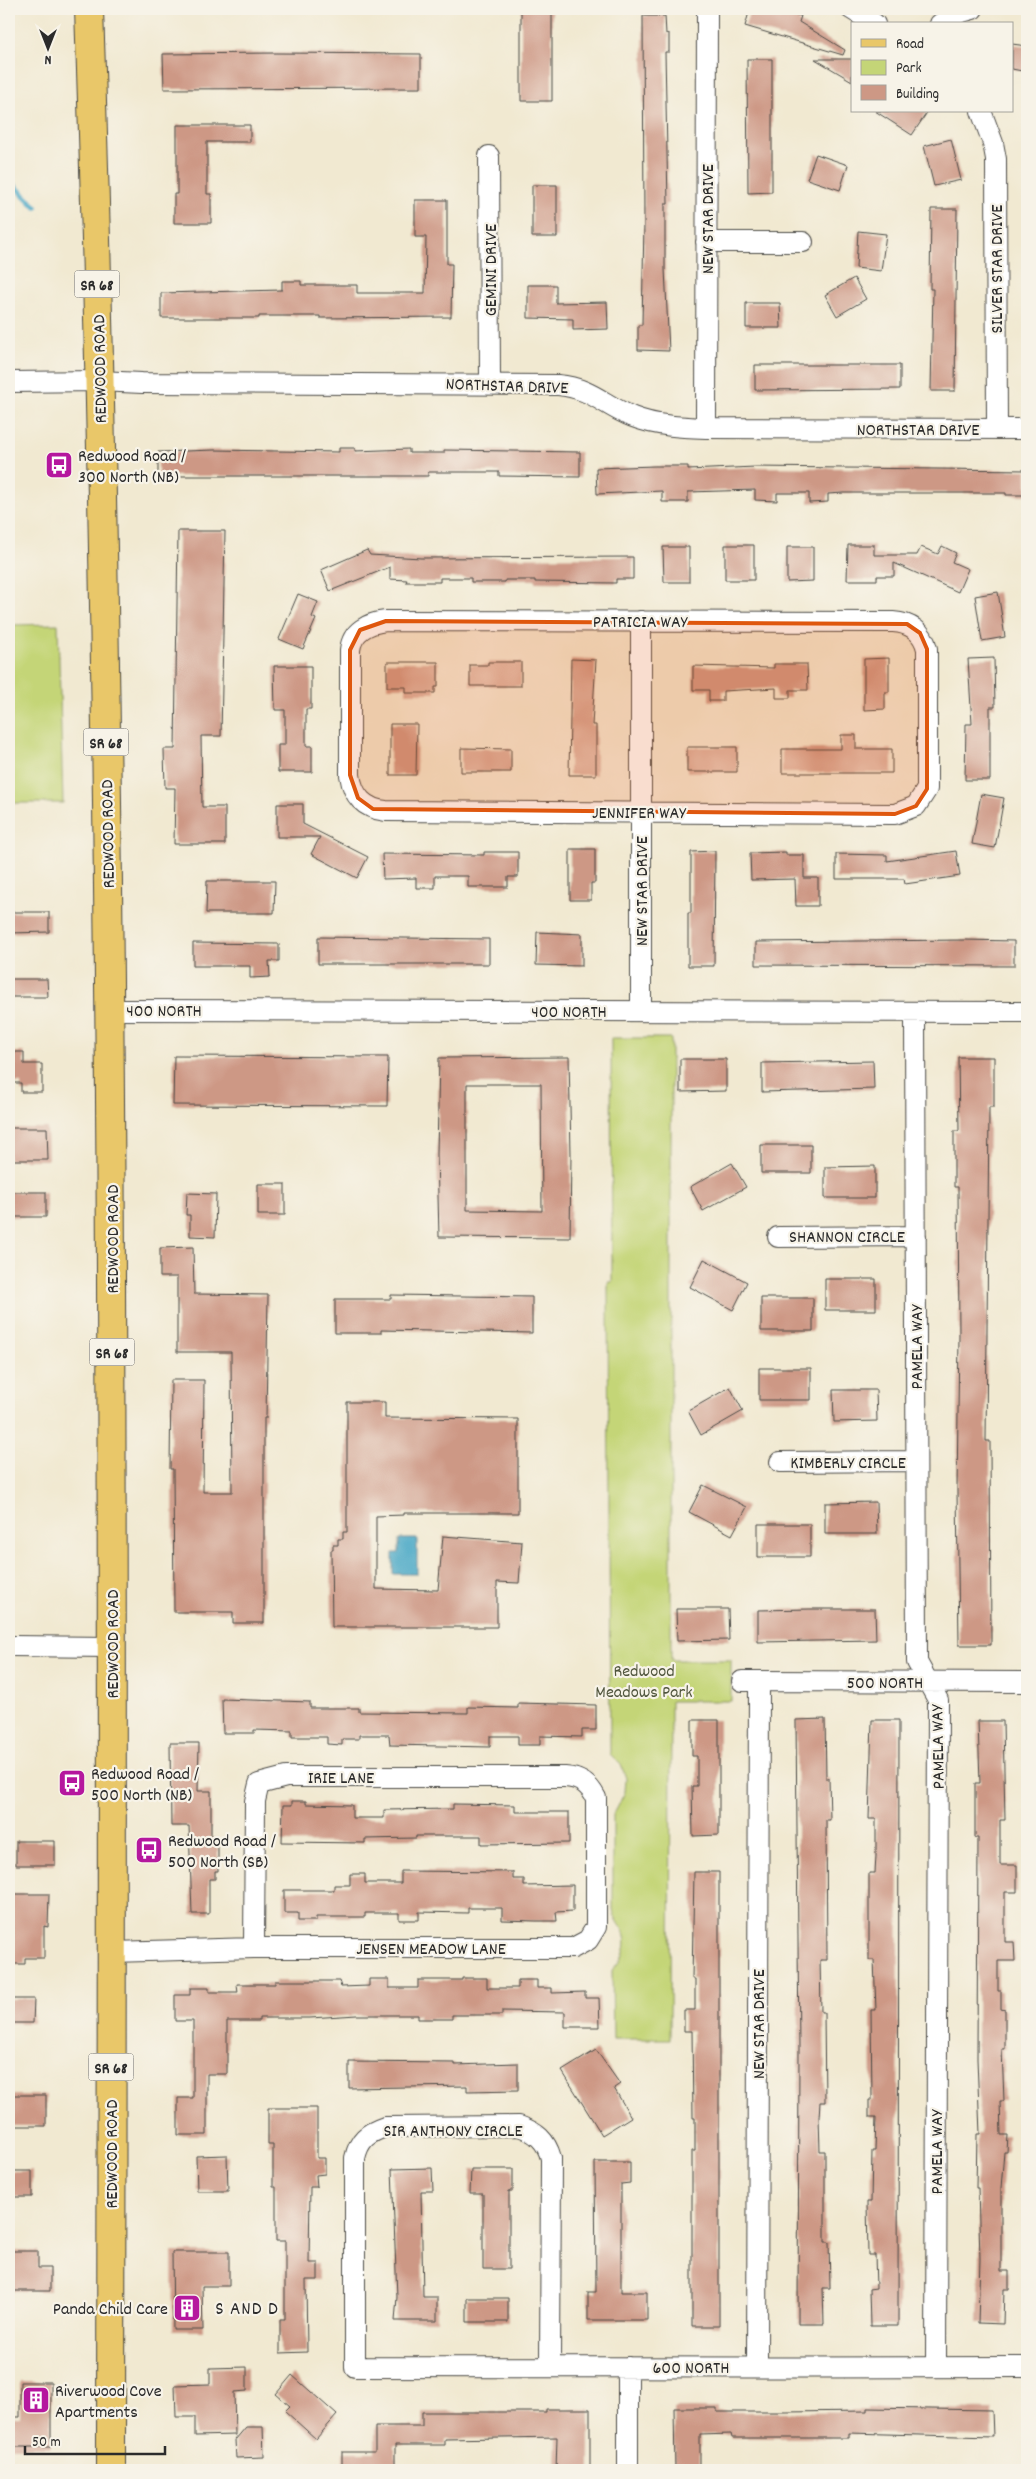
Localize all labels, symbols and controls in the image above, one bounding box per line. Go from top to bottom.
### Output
north arrow [22,22,72,72]
legend [851,22,1014,112]
text: Road [896,34,924,56]
text: N [44,49,51,69]
text: Park [896,58,922,80]
text: Building [896,84,939,106]
street label: NEW STAR DRIVE [697,164,722,274]
street label: SILVER STAR DRIVE [986,205,1011,333]
street label: GEMINI DRIVE [480,224,505,316]
road number: SR 68 [74,270,120,298]
street label: REDWOOD ROAD [88,314,115,424]
street label: NORTHSTAR DRIVE [445,373,569,402]
street label: NORTHSTAR DRIVE [857,419,979,444]
place label: Redwood Road / 300 North (NB) [78,445,186,491]
bus stop icon: Redwood Road / 300 North (NB) [44,450,74,480]
street label: PATRICIA WAY [593,611,689,636]
road number: SR 68 [84,729,128,756]
street label: REDWOOD ROAD [96,779,123,889]
street label: JENNIFER WAY [592,802,687,827]
street label: NEW STAR DRIVE [631,836,656,946]
street label: 400 NORTH [126,1000,202,1025]
street label: 400 NORTH [531,1001,607,1026]
street label: REDWOOD ROAD [102,1185,127,1293]
street label: SHANNON CIRCLE [789,1226,905,1251]
street label: PAMELA WAY [906,1303,931,1389]
road number: SR 68 [90,1338,134,1365]
street label: KIMBERLY CIRCLE [790,1452,906,1477]
street label: REDWOOD ROAD [102,1590,127,1698]
park label: Redwood Meadows Park [595,1660,693,1706]
street label: 500 NORTH [847,1672,923,1697]
street label: PAMELA WAY [926,1703,953,1790]
place label: Redwood Road / 500 North (NB) [91,1763,199,1809]
street label: IRIE LANE [308,1767,374,1792]
bus stop icon: Redwood Road / 500 North (NB) [57,1768,87,1798]
place label: Redwood Road / 500 North (SB) [168,1830,276,1876]
bus stop icon: Redwood Road / 500 North (SB) [134,1835,164,1865]
street label: JENSEN MEADOW LANE [356,1938,506,1963]
street label: NEW STAR DRIVE [748,1969,773,2079]
road number: SR 68 [88,2054,134,2080]
street label: REDWOOD ROAD [101,2100,126,2208]
street label: PAMELA WAY [926,2108,951,2194]
street label: SIR ANTHONY CIRCLE [383,2120,523,2145]
building icon: Panda Child Care [172,2293,202,2323]
district label: S AND D [215,2297,279,2324]
place label: Panda Child Care [53,2298,168,2323]
street label: 600 NORTH [653,2357,729,2382]
place label: Riverwood Cove Apartments [55,2380,162,2426]
building icon: Riverwood Cove Apartments [21,2385,51,2415]
scale bar [25,2424,165,2456]
text: 50 m [32,2432,61,2454]

